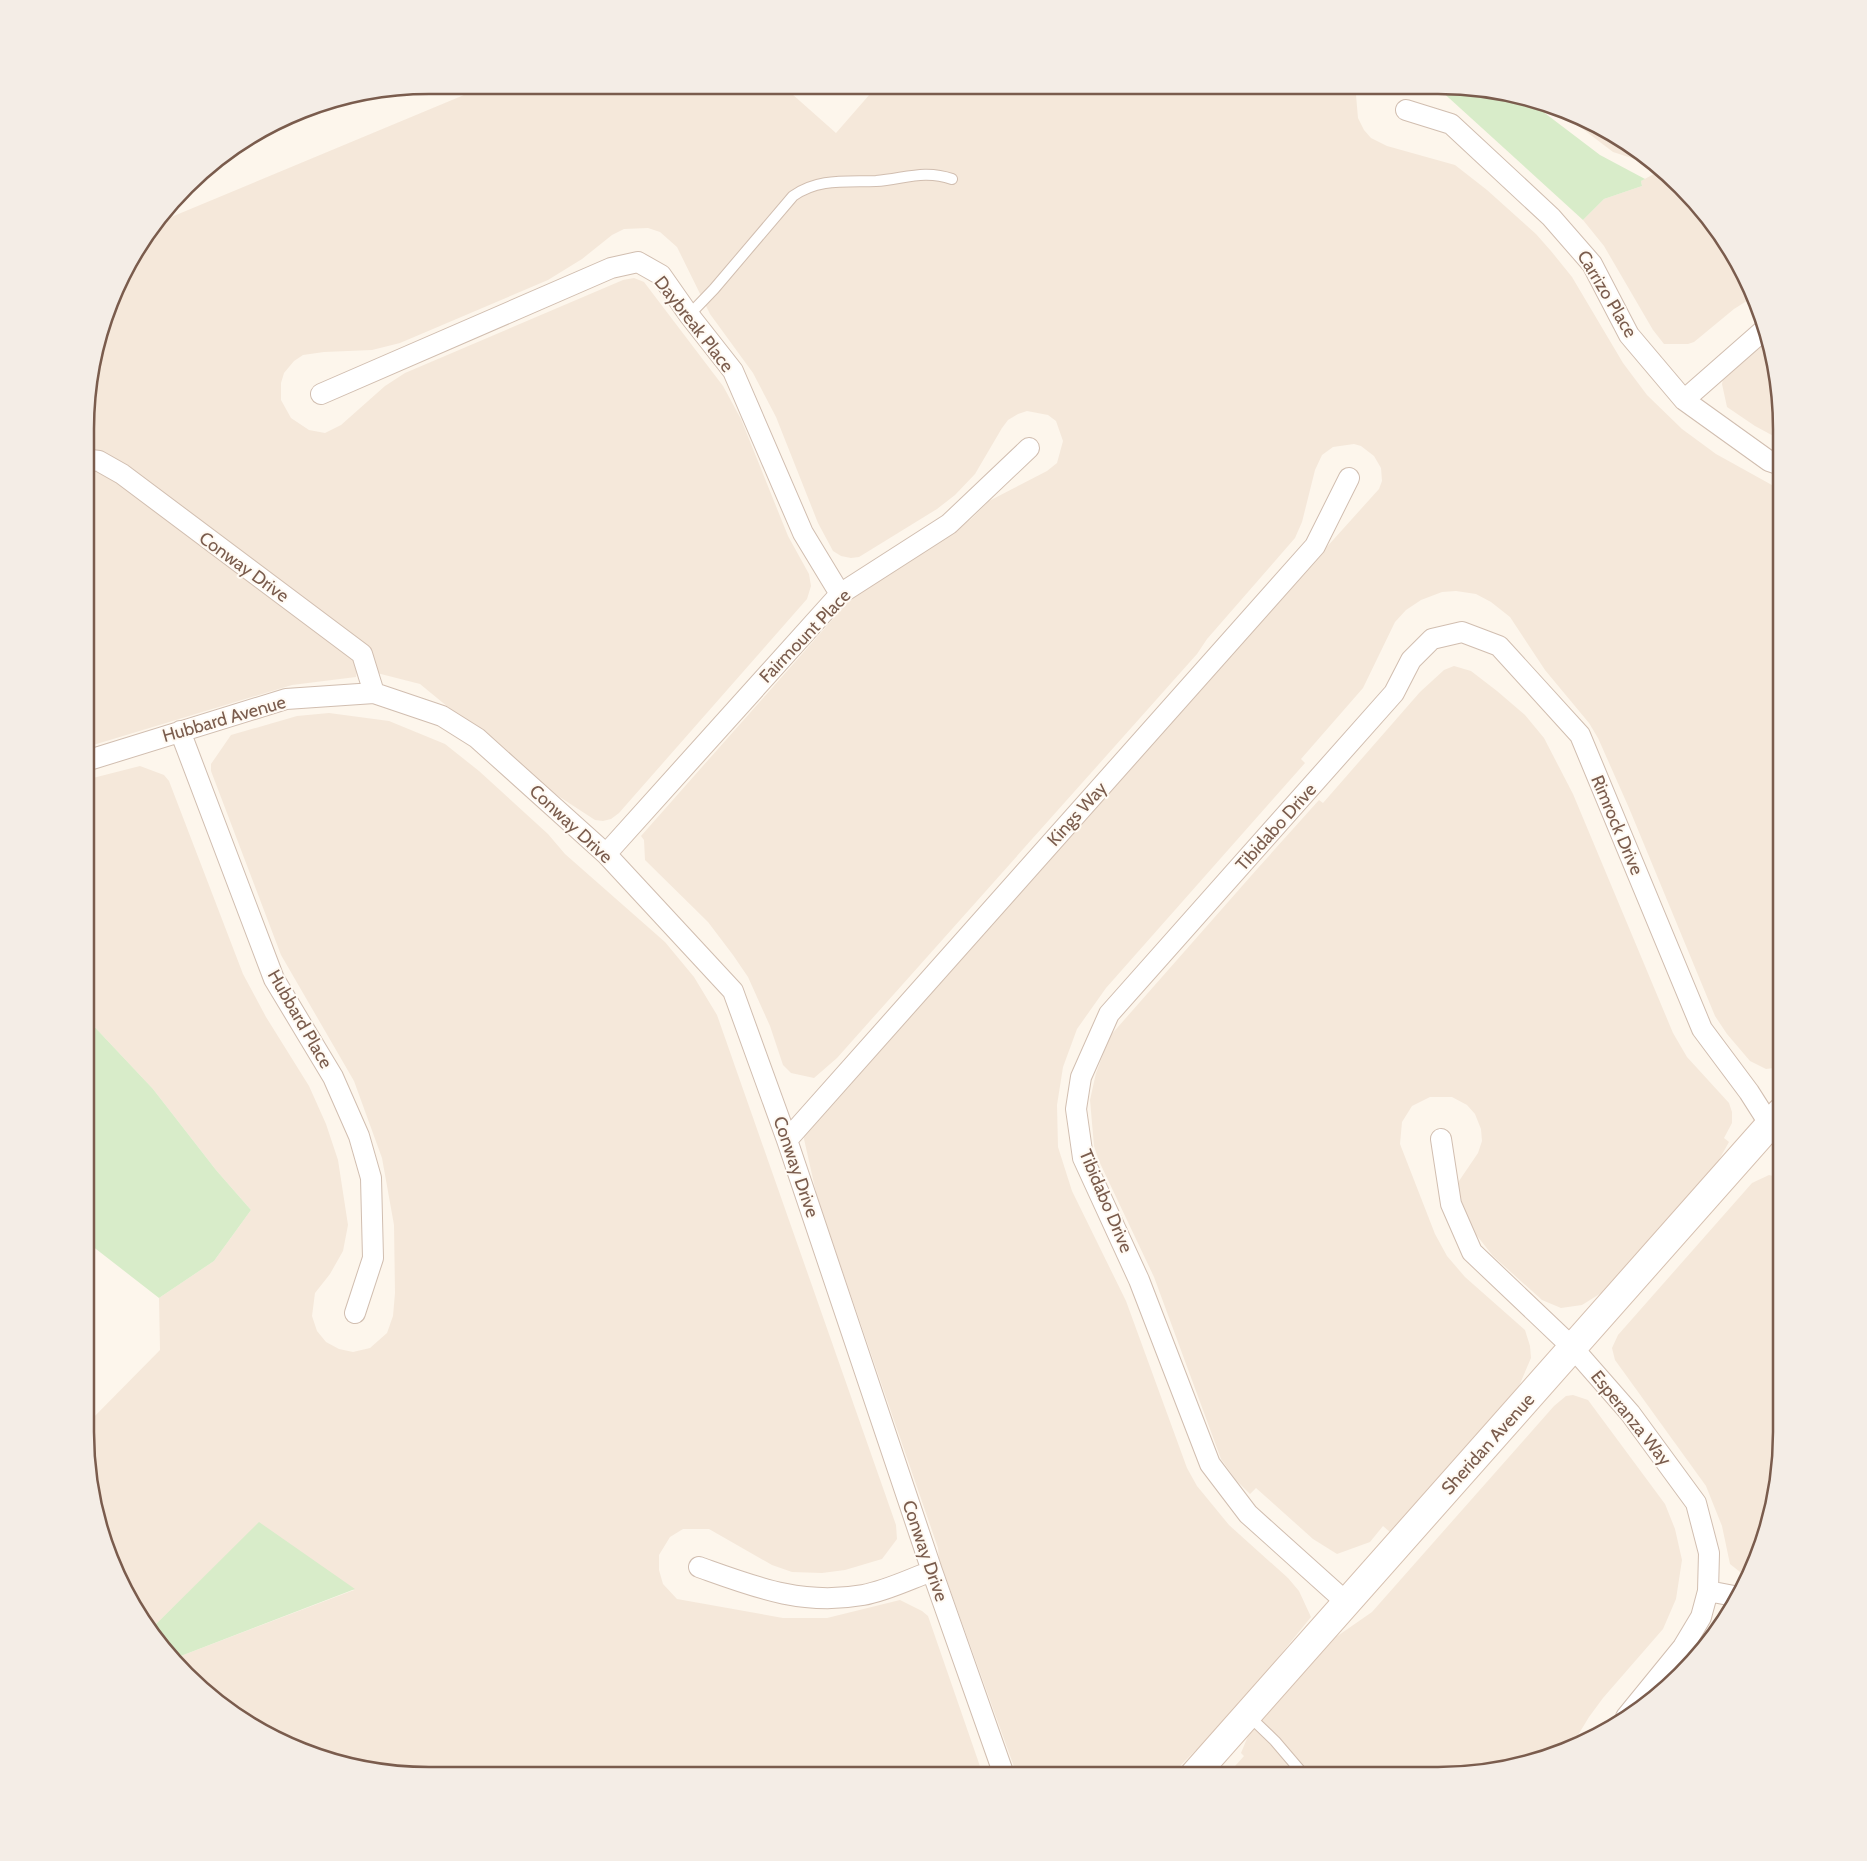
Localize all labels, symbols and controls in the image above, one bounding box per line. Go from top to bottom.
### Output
street label: Carrizo Place [1572,247,1642,341]
street label: Daybreak Place [650,271,738,377]
street label: Conway Drive [195,527,293,607]
street label: Fairmount Place [755,584,855,688]
street label: Hubbard Avenue [160,691,288,747]
street label: Rimrock Drive [1586,772,1648,878]
street label: Kings Way [1043,777,1111,851]
street label: Tibidabo Drive [1231,779,1321,875]
street label: Conway Drive [525,780,617,868]
street label: Hubbard Place [263,966,337,1072]
street label: Conway Drive [768,1114,824,1220]
street label: Tibidabo Drive [1074,1146,1138,1256]
street label: Esperanza Way [1586,1366,1676,1470]
street label: Sheridan Avenue [1437,1389,1539,1499]
street label: Conway Drive [897,1498,953,1604]

